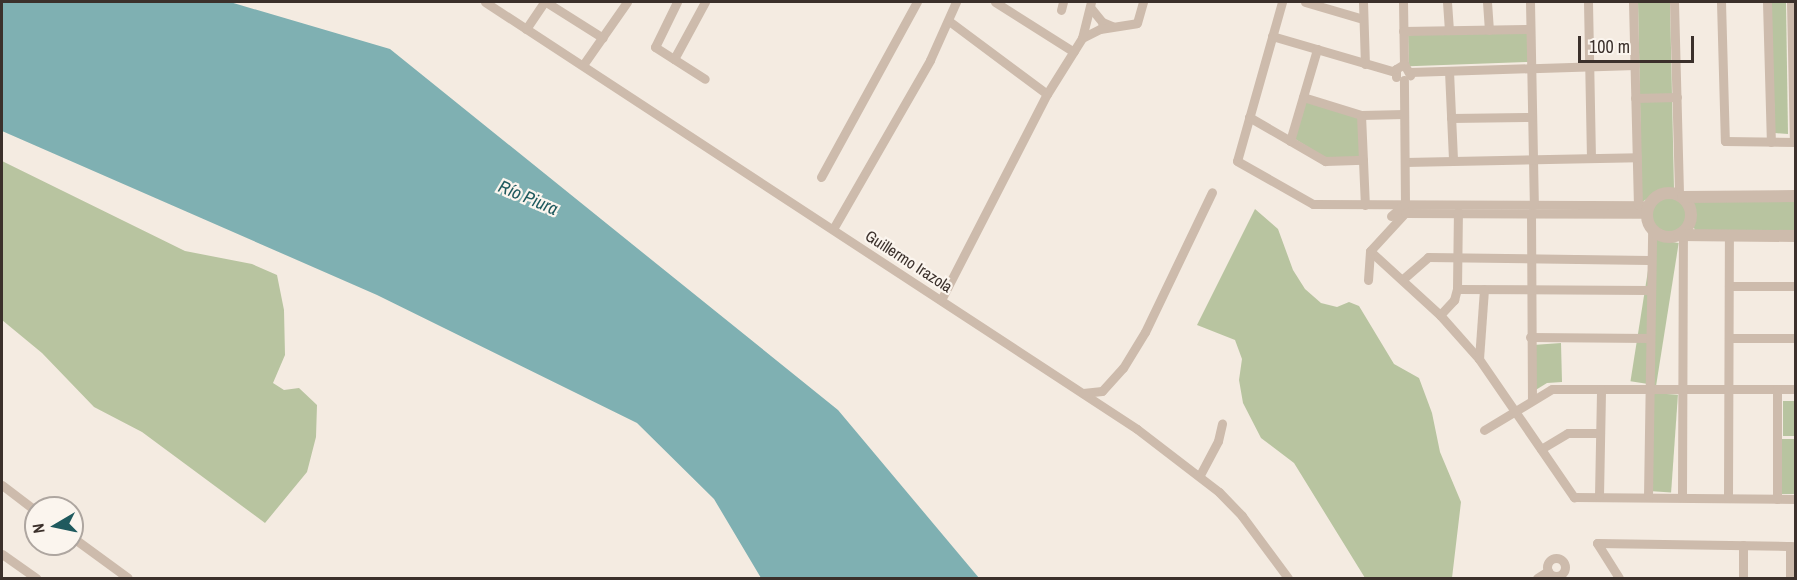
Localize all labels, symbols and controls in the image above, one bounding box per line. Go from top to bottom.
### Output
scale bar [1581,24,1696,62]
text: 100 m [1589,34,1630,59]
water label: Río Piura [495,176,561,220]
street label: Guillermo Irazola [862,226,956,296]
north arrow [24,496,84,556]
text: N [27,522,50,535]

